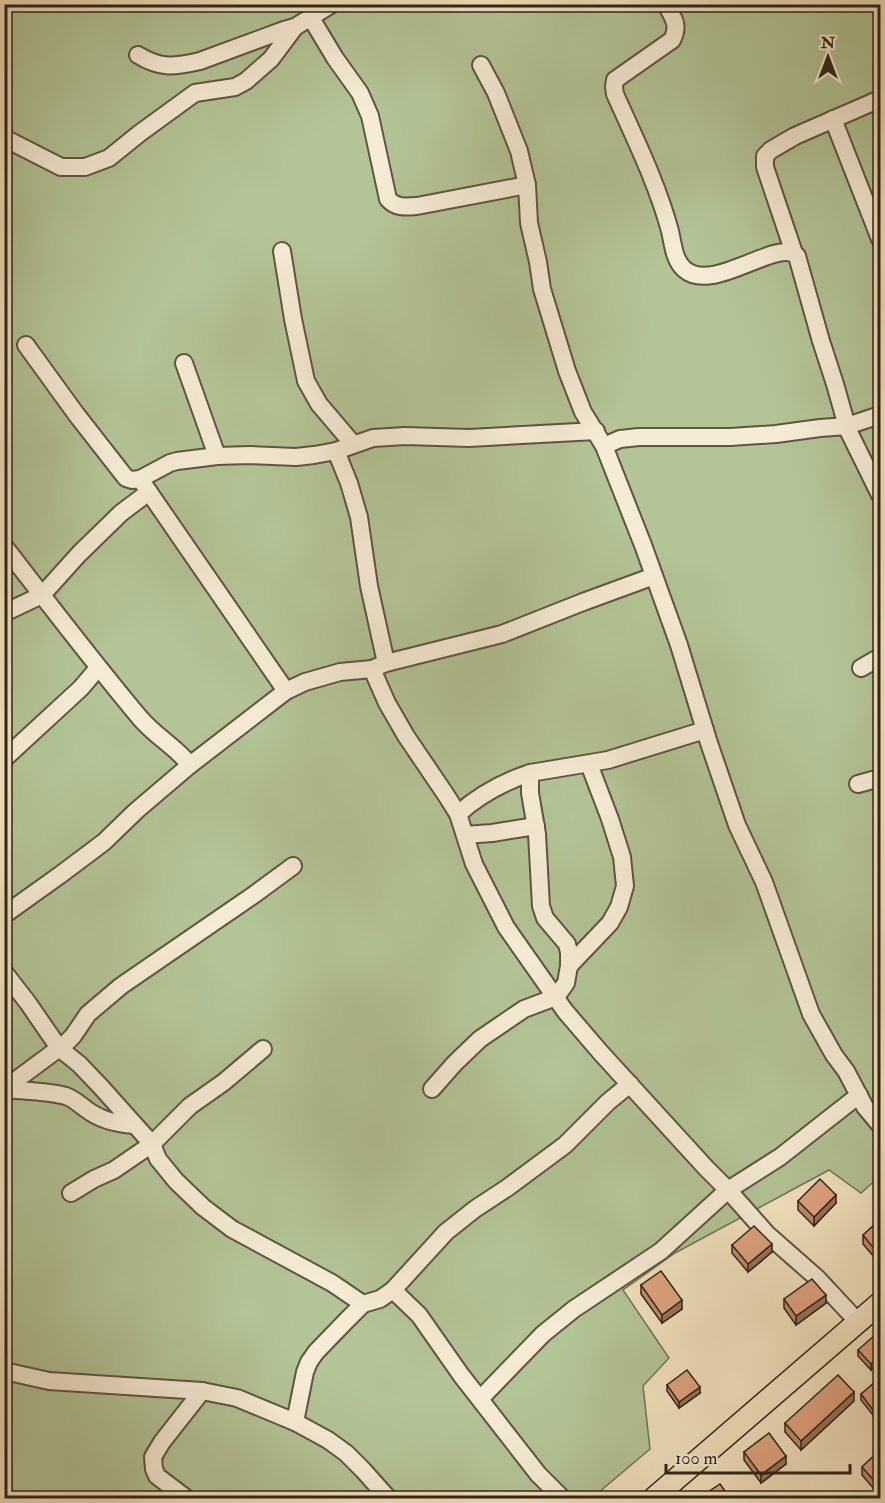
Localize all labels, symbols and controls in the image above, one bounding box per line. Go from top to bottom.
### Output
north arrow [798,27,858,87]
text: N [820,33,836,53]
scale bar [666,1437,850,1475]
text: 100 m [675,1447,718,1470]

